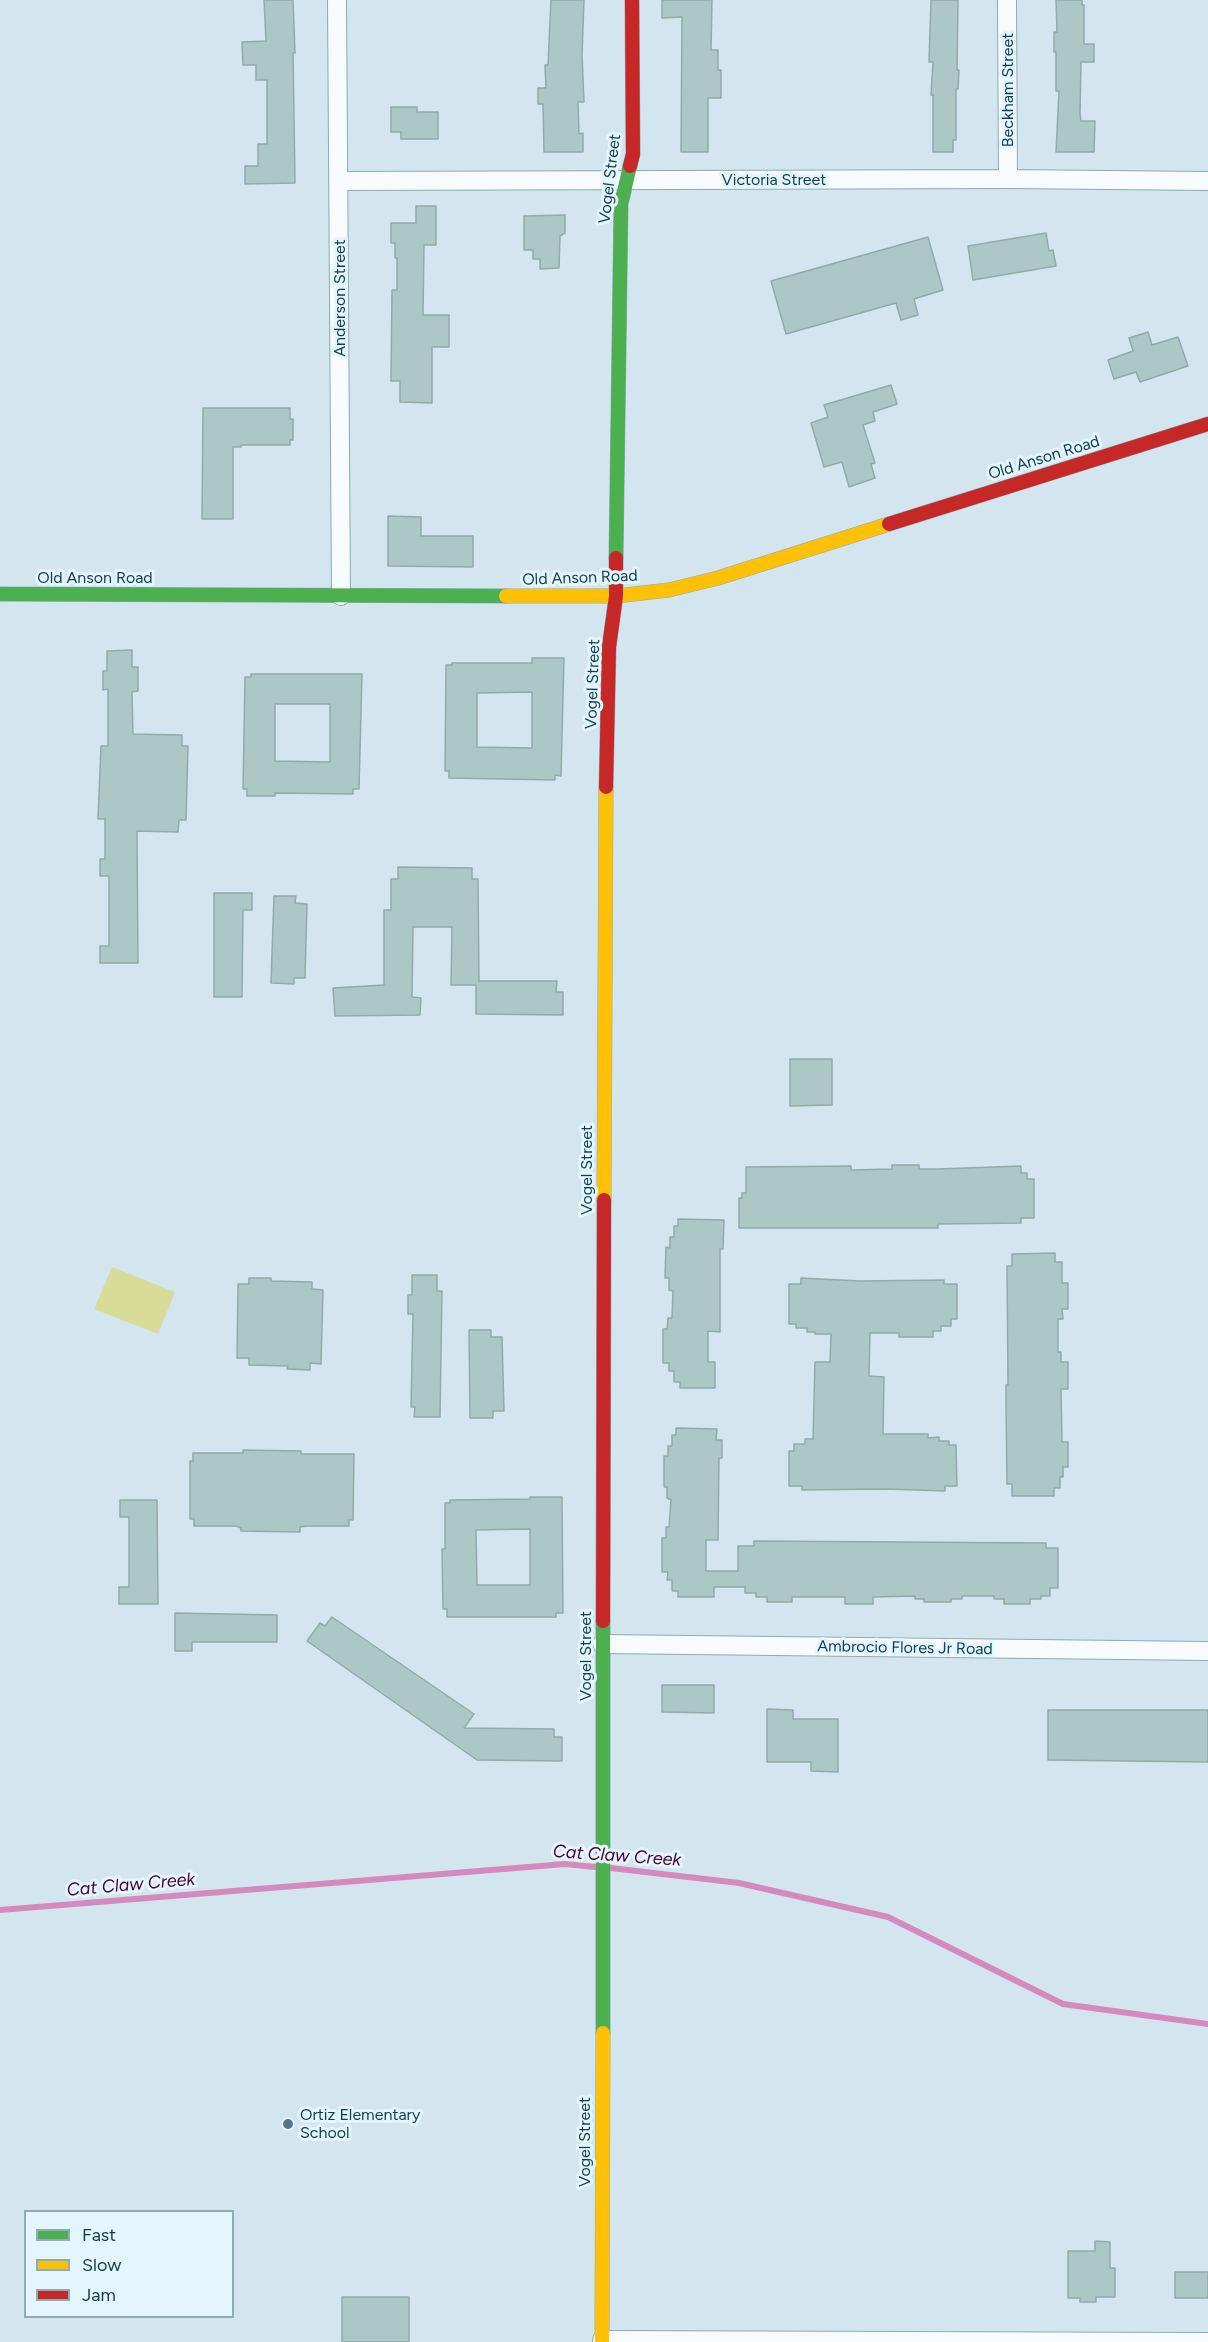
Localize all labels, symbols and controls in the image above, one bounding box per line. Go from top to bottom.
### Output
street label: Beckham Street [998,33,1018,147]
street label: Vogel Street [595,133,625,225]
street label: Victoria Street [722,170,826,190]
street label: Anderson Street [330,239,350,357]
street label: Old Anson Road [986,432,1102,484]
street label: Old Anson Road [522,566,638,590]
street label: Old Anson Road [37,568,153,588]
street label: Vogel Street [582,639,604,729]
street label: Vogel Street [577,1125,597,1215]
street label: Vogel Street [576,1611,596,1701]
street label: Ambrocio Flores Jr Road [817,1637,993,1659]
water label: Cat Claw Creek [552,1841,682,1871]
water label: Cat Claw Creek [66,1869,196,1901]
street label: Vogel Street [575,2097,595,2187]
place label: Ortiz Elementary School [300,2105,420,2143]
marker: Ortiz Elementary School [281,2117,295,2131]
legend [24,2210,234,2318]
text: Fast [82,2224,116,2246]
text: Slow [82,2254,121,2276]
text: Jam [82,2284,116,2306]

